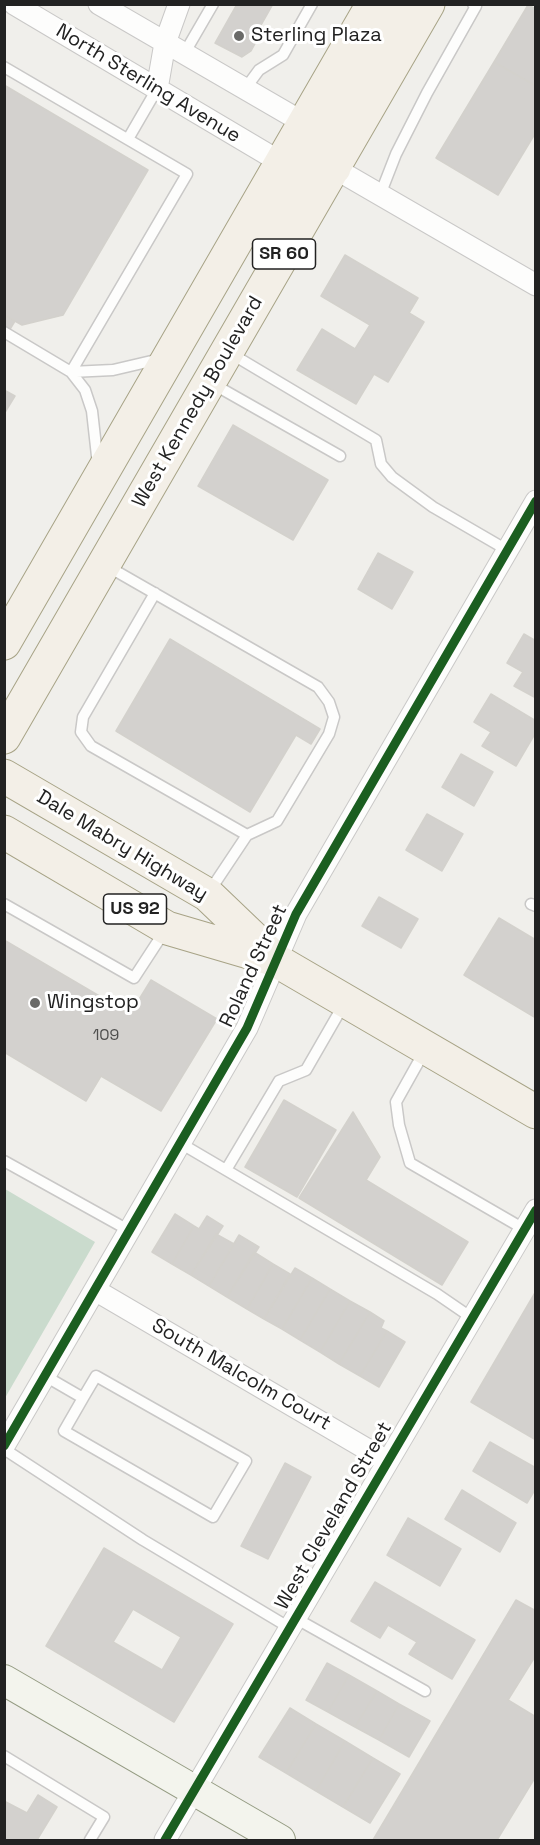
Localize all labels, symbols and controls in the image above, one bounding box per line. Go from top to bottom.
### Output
street label: North Sterling Avenue [51,19,245,149]
place label: Sterling Plaza [251,24,382,48]
marker: Sterling Plaza [232,29,246,43]
road number: SR 60 [252,239,316,269]
street label: West Kennedy Boulevard [128,292,268,512]
street label: Dale Mabry Highway [32,785,212,907]
road number: US 92 [104,894,166,924]
street label: Roland Street [215,901,293,1031]
place label: Wingstop [47,991,139,1015]
marker: Wingstop [28,996,42,1010]
house number: 109 [93,1026,119,1046]
street label: South Malcolm Court [147,1314,335,1436]
street label: West Cleveland Street [270,1418,398,1614]

